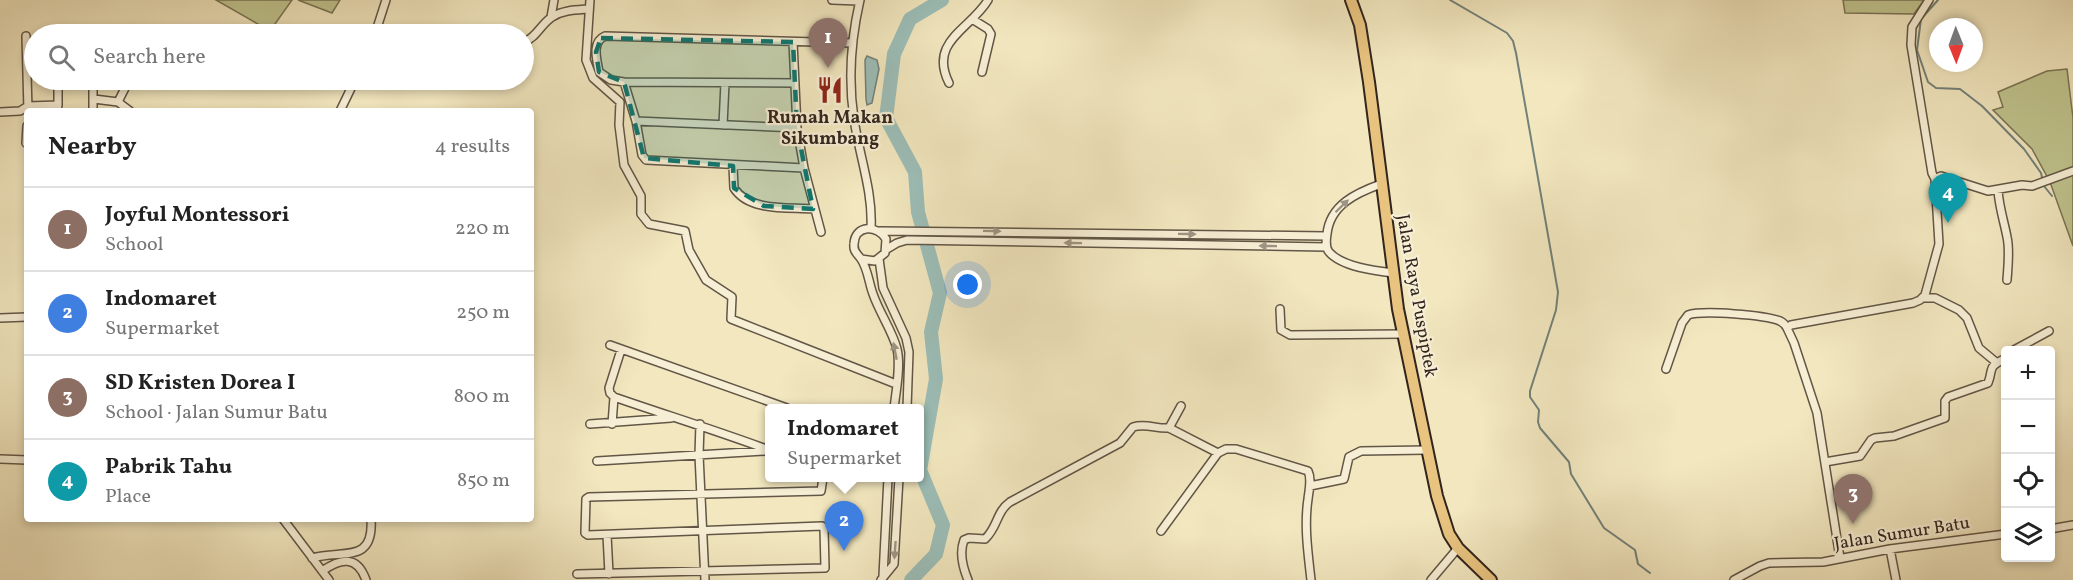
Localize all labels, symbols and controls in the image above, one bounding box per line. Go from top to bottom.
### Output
north arrow [1929,18,1983,72]
pin: 1 [808,19,848,68]
search box [24,24,534,90]
icon: search [45,41,78,74]
text: Search here [93,42,206,73]
restaurant icon: Rumah Makan Sikumbang [815,75,845,105]
place label: Rumah Makan Sikumbang [767,106,893,152]
text: Nearby [48,129,137,165]
text: 4 results [435,133,510,161]
pin: 4 [1928,174,1968,223]
one-way arrow [1334,199,1348,213]
text: Joyful Montessori [105,200,290,231]
street label: Jalan Raya Puspiptek [1389,212,1443,380]
text: 1 [63,215,72,243]
text: 220 m [455,215,510,243]
one-way arrow [983,226,1002,236]
one-way arrow [1178,229,1197,239]
text: School [105,231,163,259]
one-way arrow [1063,238,1082,248]
one-way arrow [1258,242,1277,251]
your location [953,270,982,299]
text: Indomaret [105,284,217,315]
text: 2 [62,299,73,327]
text: 250 m [456,299,510,327]
text: Supermarket [105,315,220,343]
one-way arrow [890,341,899,360]
map controls [2001,346,2055,562]
button: + [2001,346,2055,400]
text: SD Kristen Dorea I [105,368,295,399]
text: 3 [62,383,73,411]
text: 800 m [454,383,510,411]
text: School · Jalan Sumur Batu [105,399,328,427]
button: − [2001,400,2055,454]
popup [765,404,924,482]
text: Indomaret [787,414,899,445]
text: Supermarket [787,445,902,473]
text: Pabrik Tahu [105,452,232,483]
button: locate [2001,454,2055,508]
text: 4 [61,467,74,495]
text: 850 m [457,467,510,495]
pin: 3 [1834,474,1872,524]
text: Place [105,483,151,511]
pin: 2 [824,502,864,551]
button: layers [2001,508,2055,562]
street label: Jalan Sumur Batu [1832,511,1972,557]
one-way arrow [891,541,900,560]

